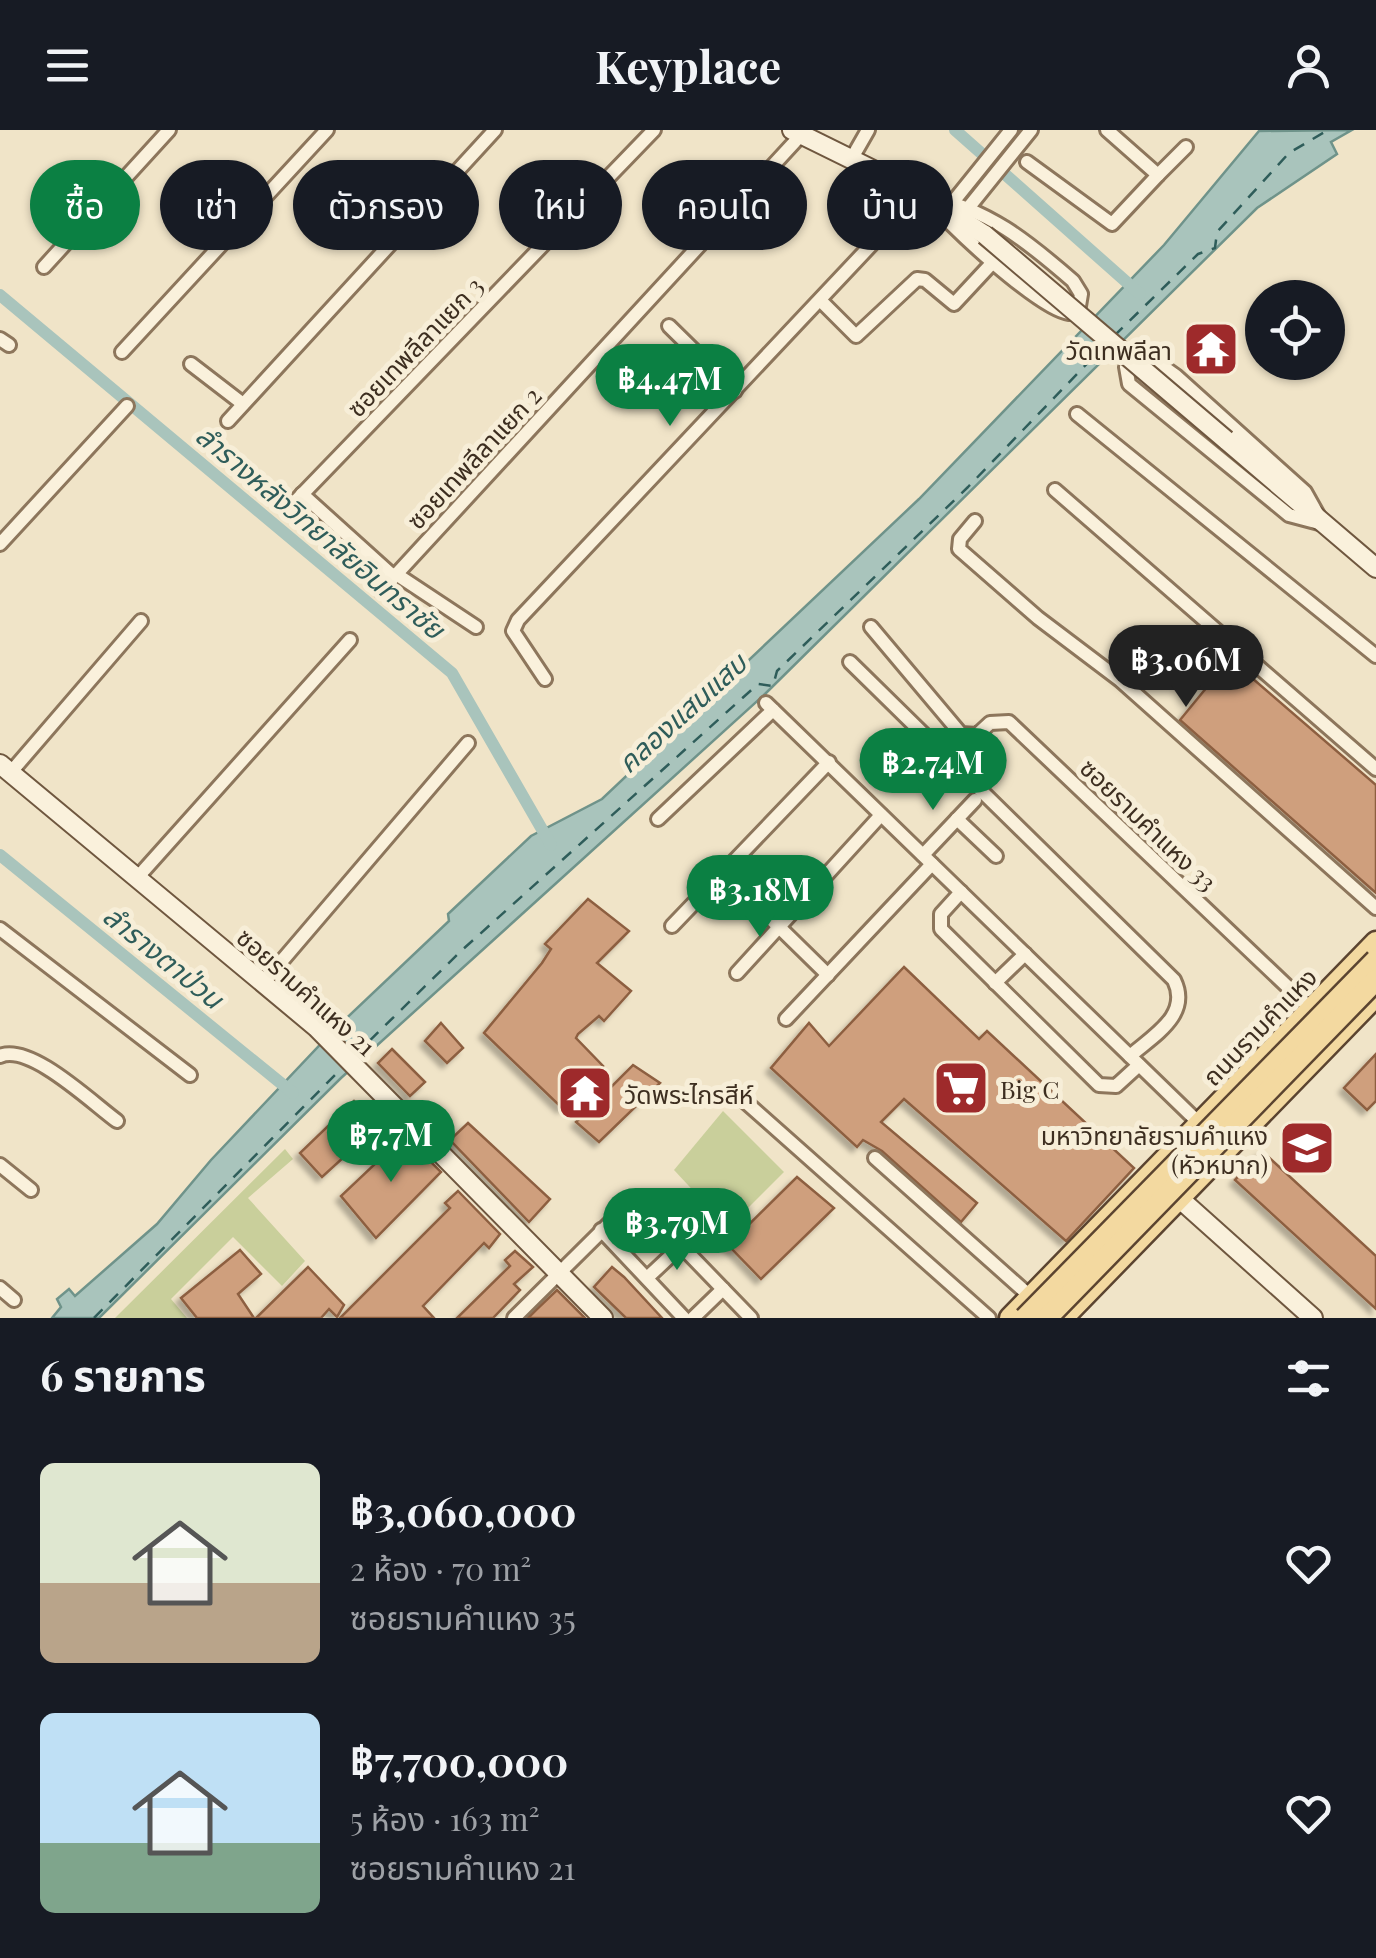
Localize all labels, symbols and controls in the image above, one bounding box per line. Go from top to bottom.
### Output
text: Keyplace [595,35,781,95]
icon: menu [40,38,95,93]
icon: person [1281,38,1336,93]
chip: ซื้อ [30,160,140,250]
chip: เช่า [160,160,273,250]
chip: ตัวกรอง [293,160,479,250]
chip: ใหม่ [499,160,622,250]
chip: คอนโด [642,160,807,250]
chip: บ้าน [827,160,953,250]
street label: ซอยเทพลีลาแยก 3 [339,269,489,423]
map controls [1245,280,1345,380]
button: locate [1245,280,1345,380]
temple icon: วัดเทพลีลา [1181,319,1241,379]
place label: วัดเทพลีลา [1066,333,1172,366]
pin: ฿4.47M [589,344,751,429]
text: ฿4.47M [618,355,722,398]
street label: ซอยเทพลีลาแยก 2 [398,379,548,535]
water label: ลำรางหลังวิทยาลัยอินทราชัย [189,416,455,648]
pin: ฿3.06M [1105,625,1267,710]
text: ฿3.06M [1130,636,1242,679]
water label: คลองแสนแสบ [609,643,755,780]
pin: ฿2.74M [852,728,1014,813]
text: ฿2.74M [882,739,984,782]
street label: ซอยรามคำแหง 33 [1074,751,1224,897]
pin: ฿3.18M [679,855,841,940]
text: ฿3.18M [709,866,811,909]
water label: ลำรางตาป่วน [96,896,233,1017]
street label: ซอยรามคำแหง 21 [231,920,383,1062]
street label: ถนนรามคำแหง [1195,960,1323,1092]
supermarket icon: Big C [931,1058,991,1118]
temple icon: วัดพระไกรสีห์ [555,1063,615,1123]
place label: Big C [1000,1072,1059,1105]
place label: วัดพระไกรสีห์ [624,1077,754,1110]
pin: ฿7.7M [321,1100,461,1185]
text: ฿7.7M [349,1111,433,1154]
place label: มหาวิทยาลัยรามคำแหง (หัวหมาก) [1041,1118,1268,1180]
school or university icon: มหาวิทยาลัยรามคำแหง (หัวหมาก) [1277,1118,1337,1178]
pin: ฿3.79M [596,1188,758,1273]
text: ฿3.79M [625,1199,729,1242]
text: 6 รายการ [40,1346,206,1402]
icon: filters [1281,1351,1336,1406]
text: ฿3,060,000 [350,1482,577,1538]
icon: home [120,1503,240,1623]
icon: heart [1281,1536,1336,1591]
text: 2 ห้อง · 70 m² [350,1546,531,1589]
text: ซอยรามคำแหง 35 [350,1595,576,1638]
text: ฿7,700,000 [350,1732,568,1788]
icon: home [120,1753,240,1873]
icon: heart [1281,1786,1336,1841]
text: 5 ห้อง · 163 m² [350,1796,540,1839]
text: ซอยรามคำแหง 21 [350,1845,575,1888]

